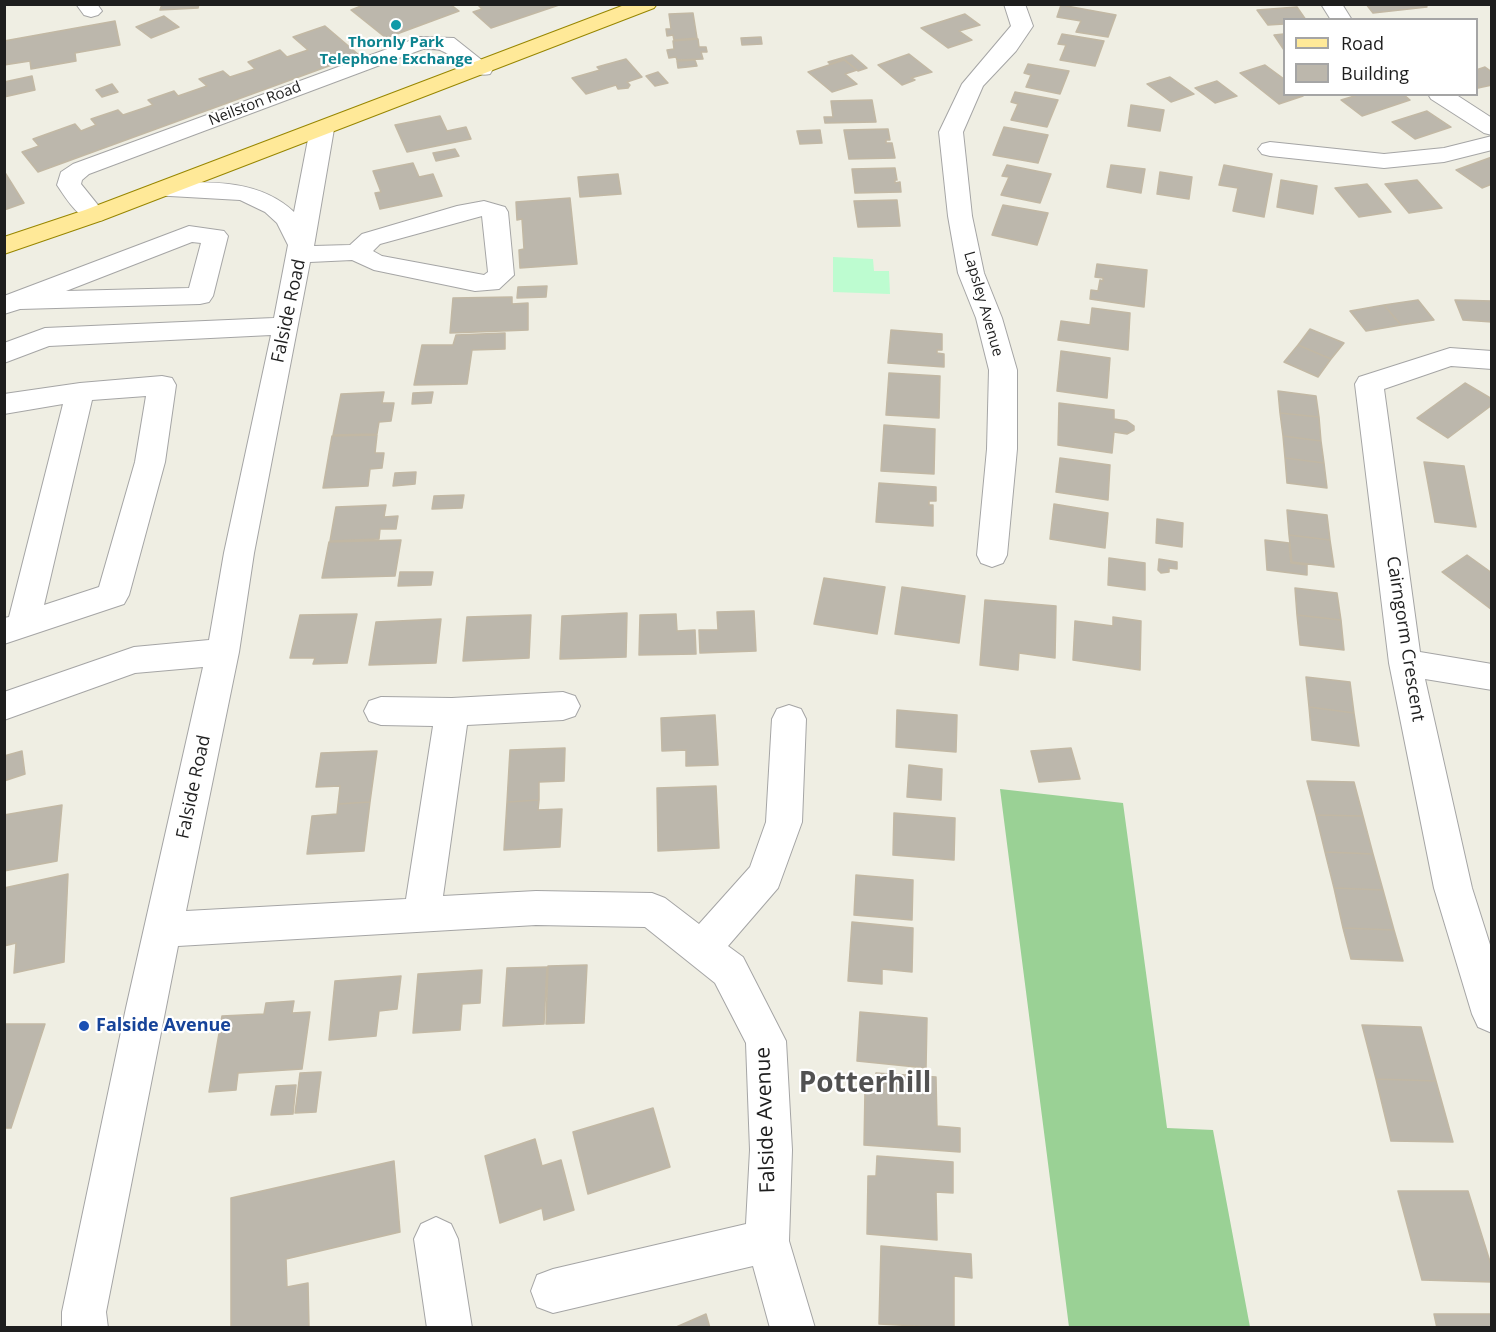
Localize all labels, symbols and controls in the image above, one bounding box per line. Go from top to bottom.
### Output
marker: Thornly Park Telephone Exchange [389,18,403,32]
legend [1283,18,1478,96]
text: Road [1341,31,1384,55]
place label: Thornly Park Telephone Exchange [319,34,473,69]
text: Building [1341,61,1409,85]
street label: Neilston Road [206,78,304,130]
street label: Lapsley Avenue [959,249,1007,359]
street label: Falside Road [267,257,311,365]
street label: Cairngorm Crescent [1381,555,1429,723]
street label: Falside Road [172,733,216,841]
place label: Falside Avenue [96,1015,231,1037]
marker: Falside Avenue [77,1019,91,1033]
street label: Falside Avenue [751,1046,781,1194]
district label: Potterhill [799,1067,931,1101]

